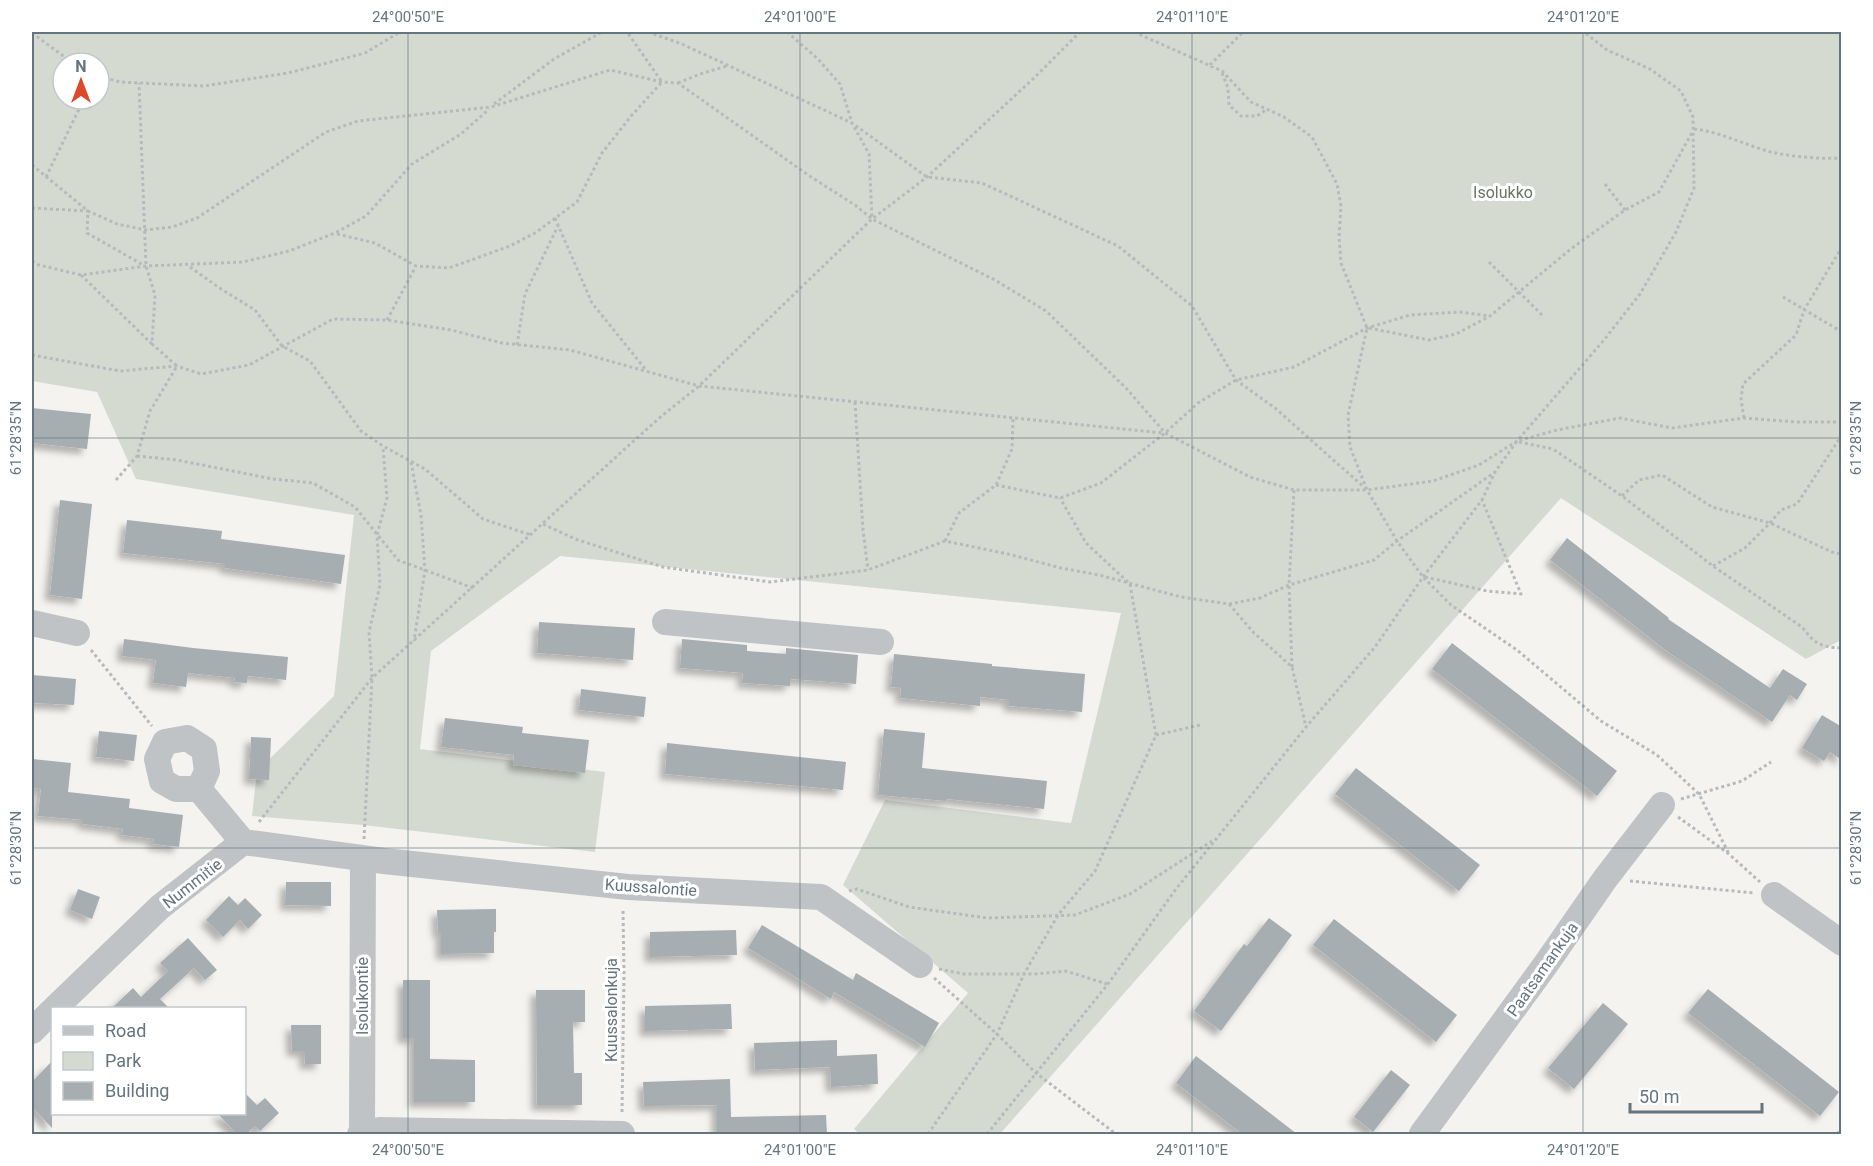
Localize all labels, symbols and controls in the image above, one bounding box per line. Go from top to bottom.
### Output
text: 24°00'50"E [372,8,445,26]
text: 24°01'00"E [764,8,837,26]
text: 24°01'10"E [1156,8,1229,26]
text: 24°01'20"E [1547,8,1620,26]
north arrow [51,51,111,111]
text: N [75,57,87,76]
park label: Isolukko [1473,183,1533,202]
text: 61°28'35"N [7,401,25,475]
text: 61°28'35"N [1847,401,1865,475]
text: 61°28'30"N [7,811,25,885]
text: 61°28'30"N [1847,811,1865,885]
street label: Nummitie [159,854,226,912]
street label: Kuussalontie [604,875,698,900]
street label: Paatsamankuja [1503,919,1582,1020]
street label: Isolukontie [353,957,372,1035]
street label: Kuussalonkuja [602,958,621,1062]
legend [51,1007,246,1115]
text: Road [105,1020,146,1041]
text: Park [105,1050,142,1071]
scale bar [1630,1076,1762,1114]
text: Building [105,1080,169,1101]
text: 50 m [1639,1086,1679,1107]
text: 24°00'50"E [372,1141,445,1159]
text: 24°01'00"E [764,1141,837,1159]
text: 24°01'10"E [1156,1141,1229,1159]
text: 24°01'20"E [1547,1141,1620,1159]

